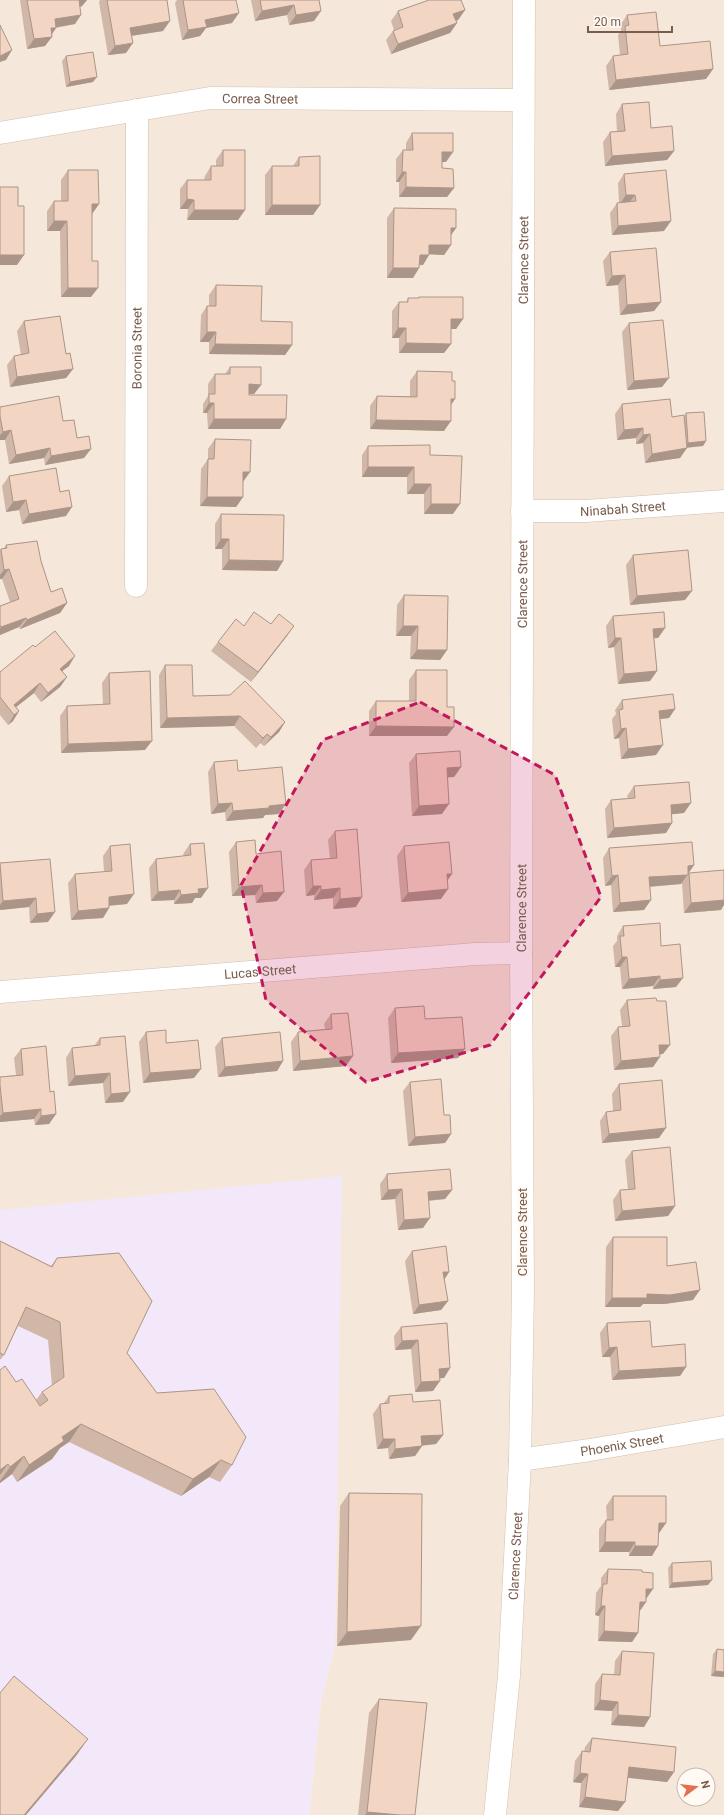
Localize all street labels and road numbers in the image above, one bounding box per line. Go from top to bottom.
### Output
street label: Correa Street [222,91,298,107]
street label: Clarence Street [516,216,531,304]
street label: Boronia Street [129,307,145,389]
street label: Ninabah Street [580,498,666,519]
street label: Clarence Street [515,540,530,628]
street label: Clarence Street [514,864,529,952]
street label: Lucas Street [224,961,297,982]
street label: Clarence Street [515,1188,530,1276]
street label: Phoenix Street [579,1431,665,1459]
street label: Clarence Street [506,1511,525,1600]

